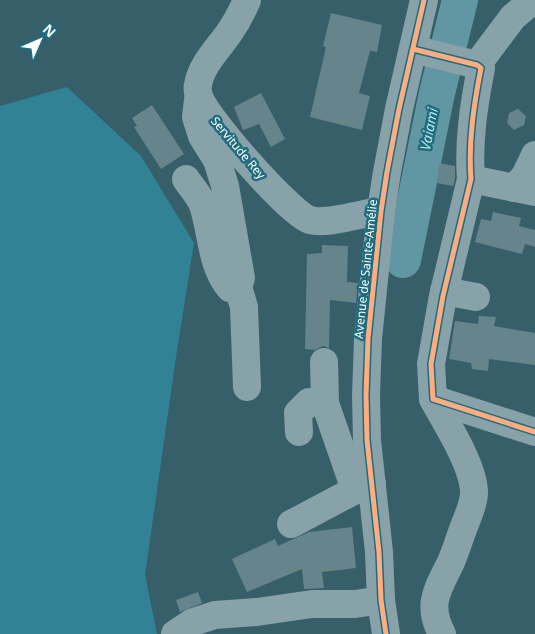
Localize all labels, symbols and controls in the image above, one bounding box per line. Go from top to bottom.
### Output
north arrow [15,15,65,65]
text: N [39,20,60,41]
water label: Vaiami [415,106,442,152]
street label: Servitude Rey [207,113,270,183]
street label: Avenue de Sainte-Amélie [350,198,381,339]

